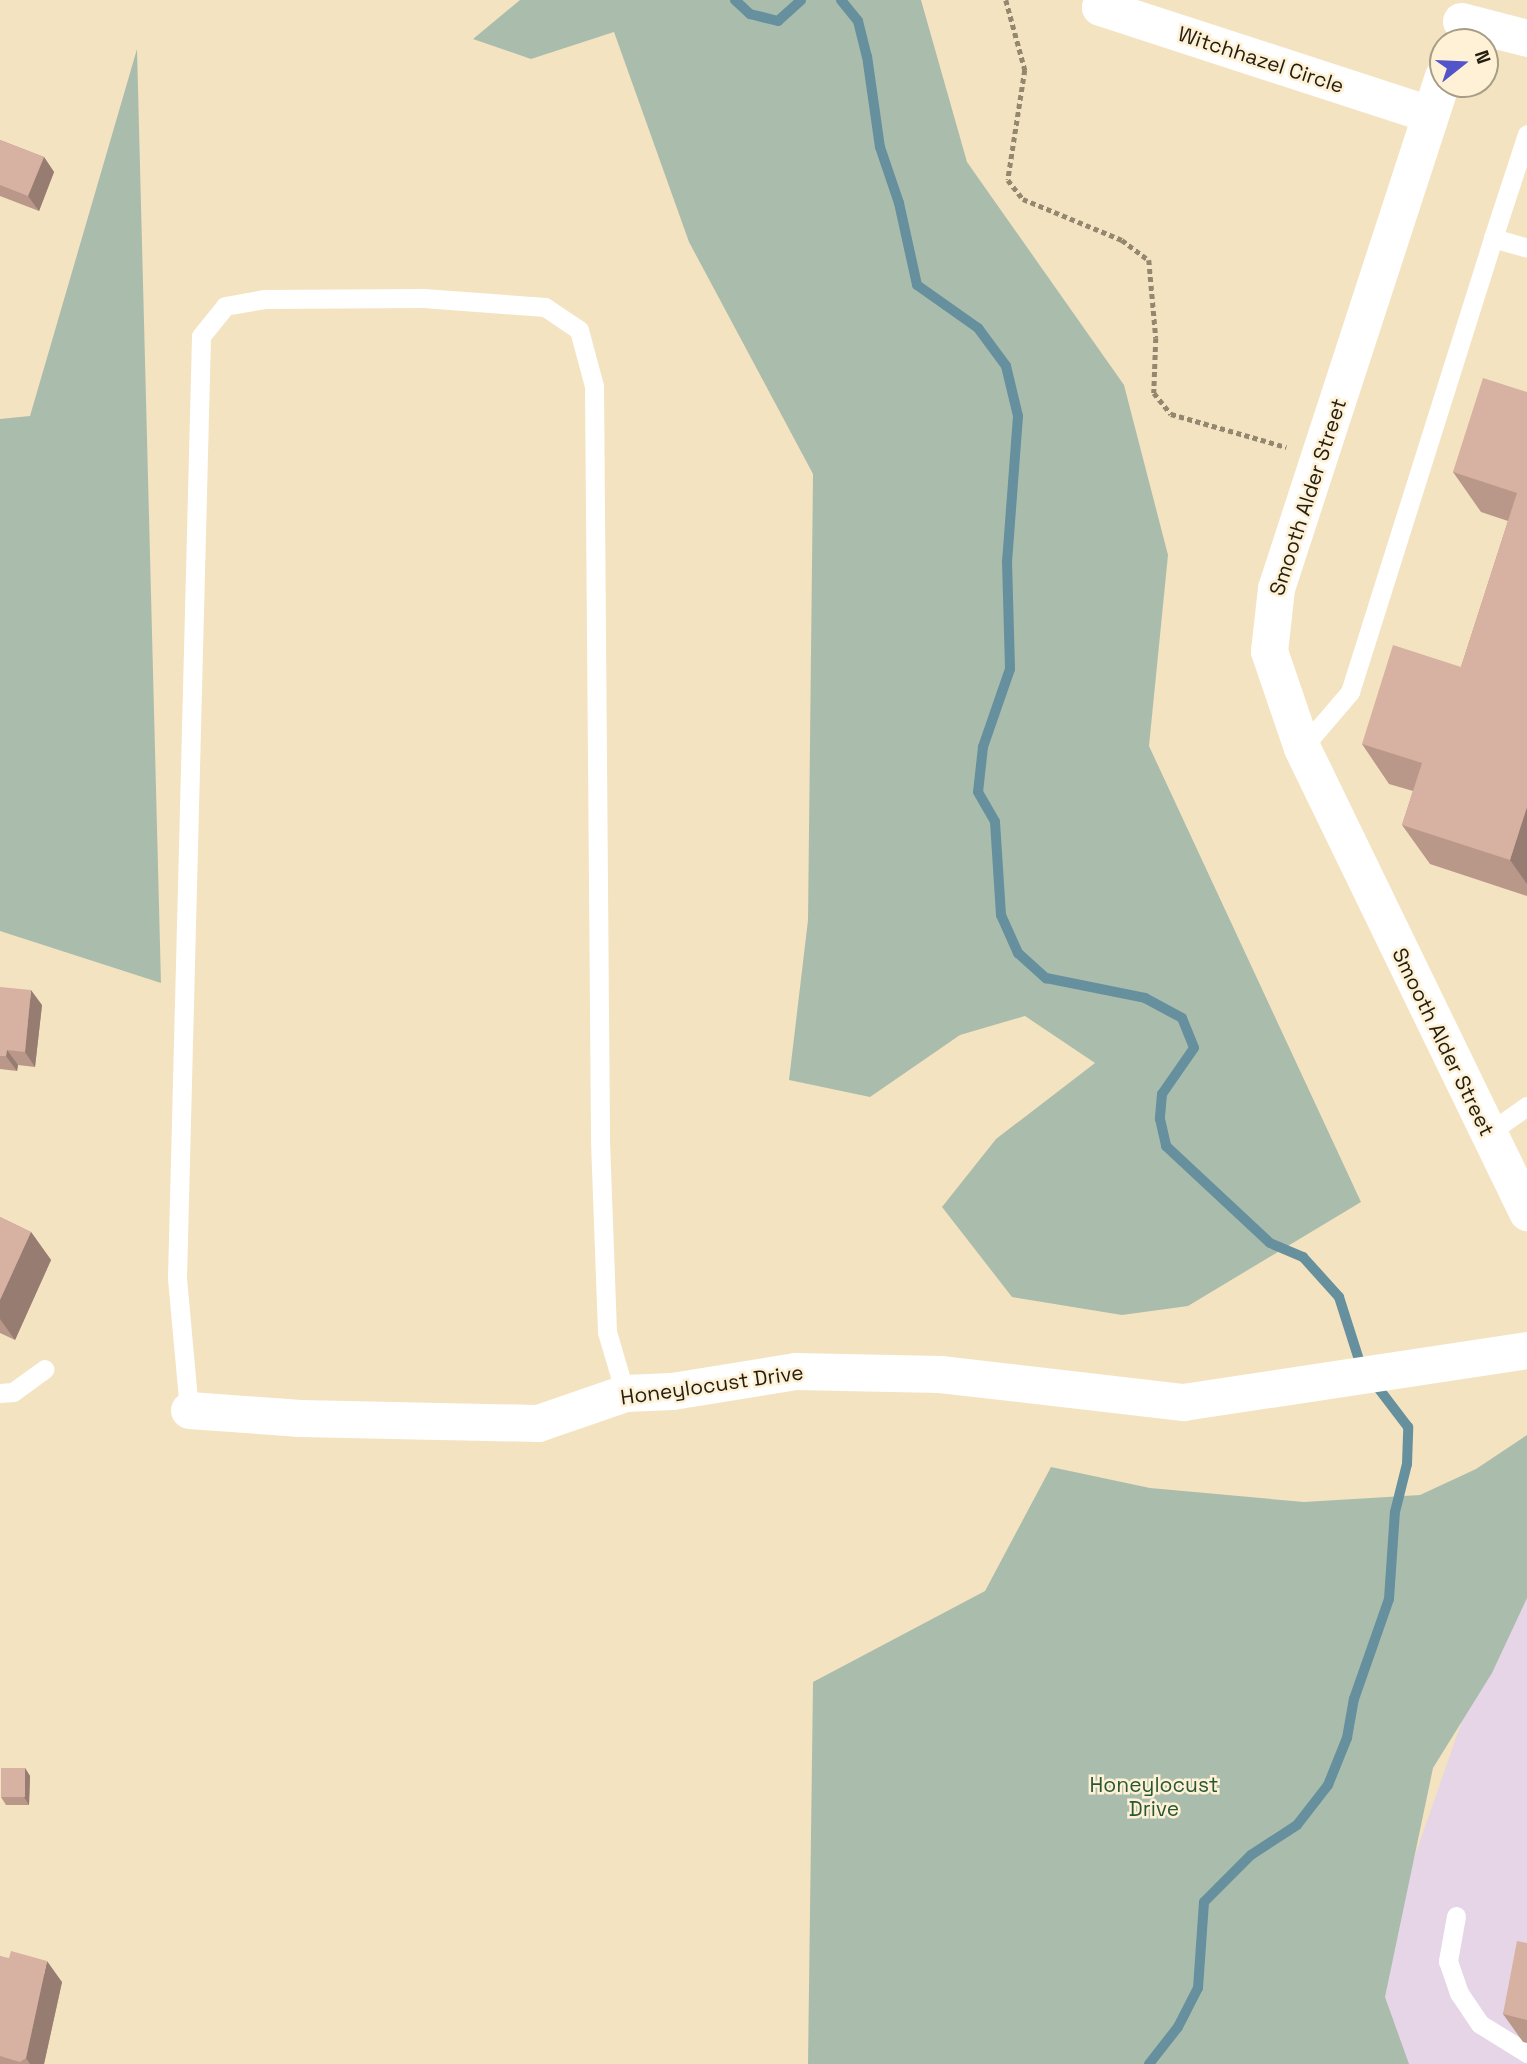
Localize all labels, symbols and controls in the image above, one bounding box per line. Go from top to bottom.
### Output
street label: Witchhazel Circle [1175,21,1347,99]
north arrow [1429,28,1499,98]
text: N [1469,47,1496,67]
street label: Smooth Alder Street [1264,395,1352,599]
street label: Smooth Alder Street [1386,944,1500,1140]
street label: Honeylocust Drive [619,1360,805,1410]
park label: Honeylocust Drive [1090,1772,1218,1822]

